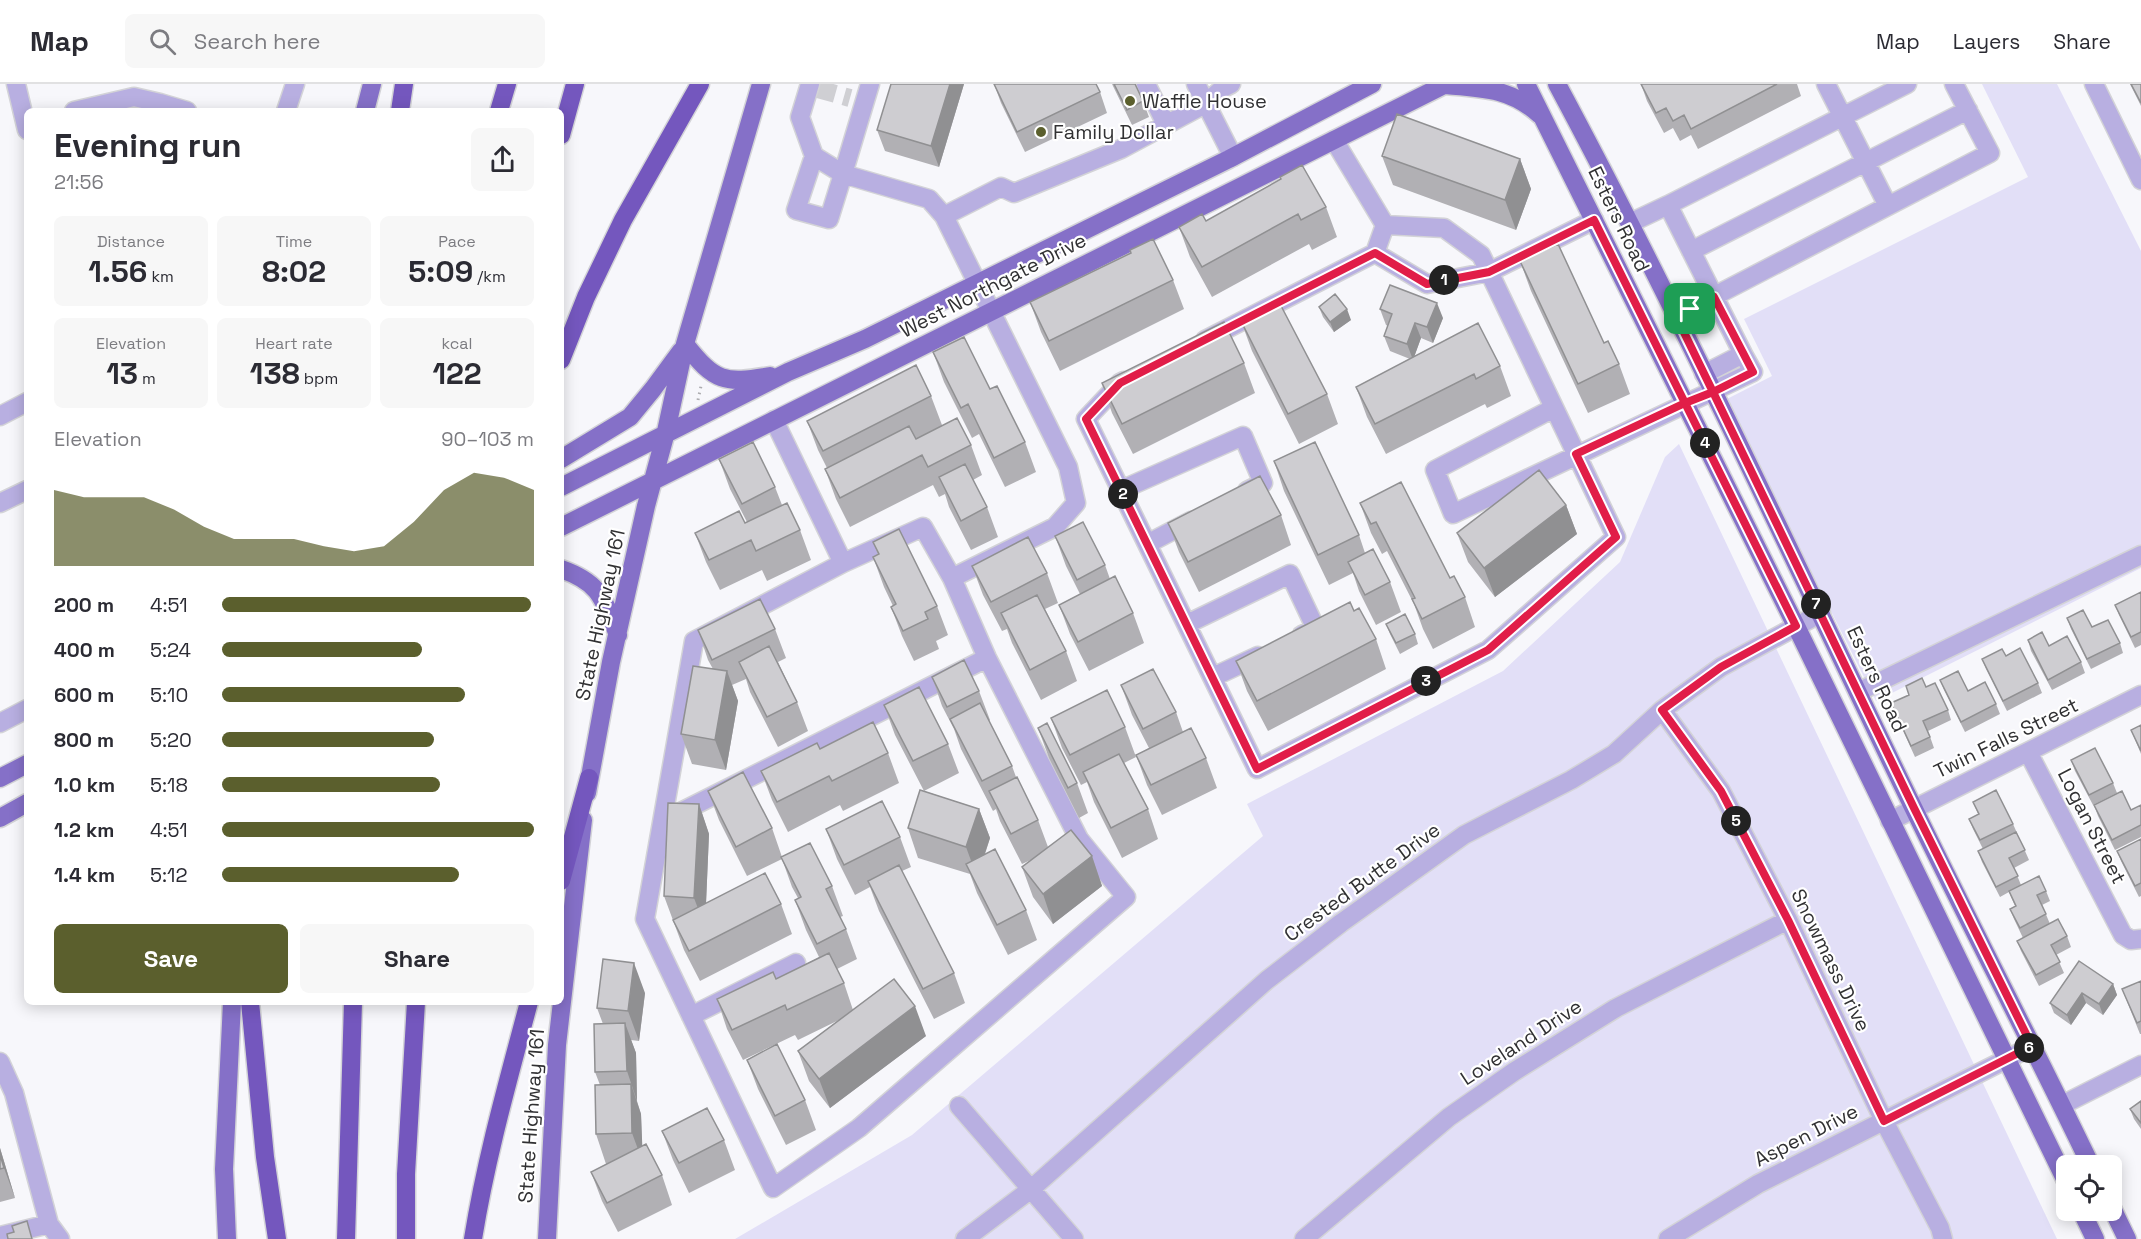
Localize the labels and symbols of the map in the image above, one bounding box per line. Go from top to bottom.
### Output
place label: Waffle House [1142,88,1267,114]
marker: Waffle House [1123,94,1137,108]
place label: Family Dollar [1053,119,1174,145]
marker: Family Dollar [1034,125,1048,139]
street label: Esters Road [1582,162,1656,276]
street label: West Northgate Drive [895,227,1091,343]
pin: 1 [1429,265,1459,295]
pin [1664,283,1715,334]
pin: 4 [1690,428,1720,458]
pin: 2 [1108,479,1138,509]
street label: State Highway 161 [569,527,631,703]
pin: 7 [1801,589,1831,619]
street label: Esters Road [1841,622,1913,736]
pin: 3 [1411,666,1441,696]
street label: Twin Falls Street [1930,692,2082,784]
street label: Logan Street [2052,764,2132,888]
pin: 5 [1721,806,1751,836]
street label: Crested Butte Drive [1279,817,1445,947]
street label: Snowmass Drive [1785,884,1877,1036]
street label: Loveland Drive [1455,993,1587,1091]
street label: State Highway 161 [512,1028,550,1204]
pin: 6 [2014,1033,2044,1063]
street label: Aspen Drive [1750,1098,1862,1172]

